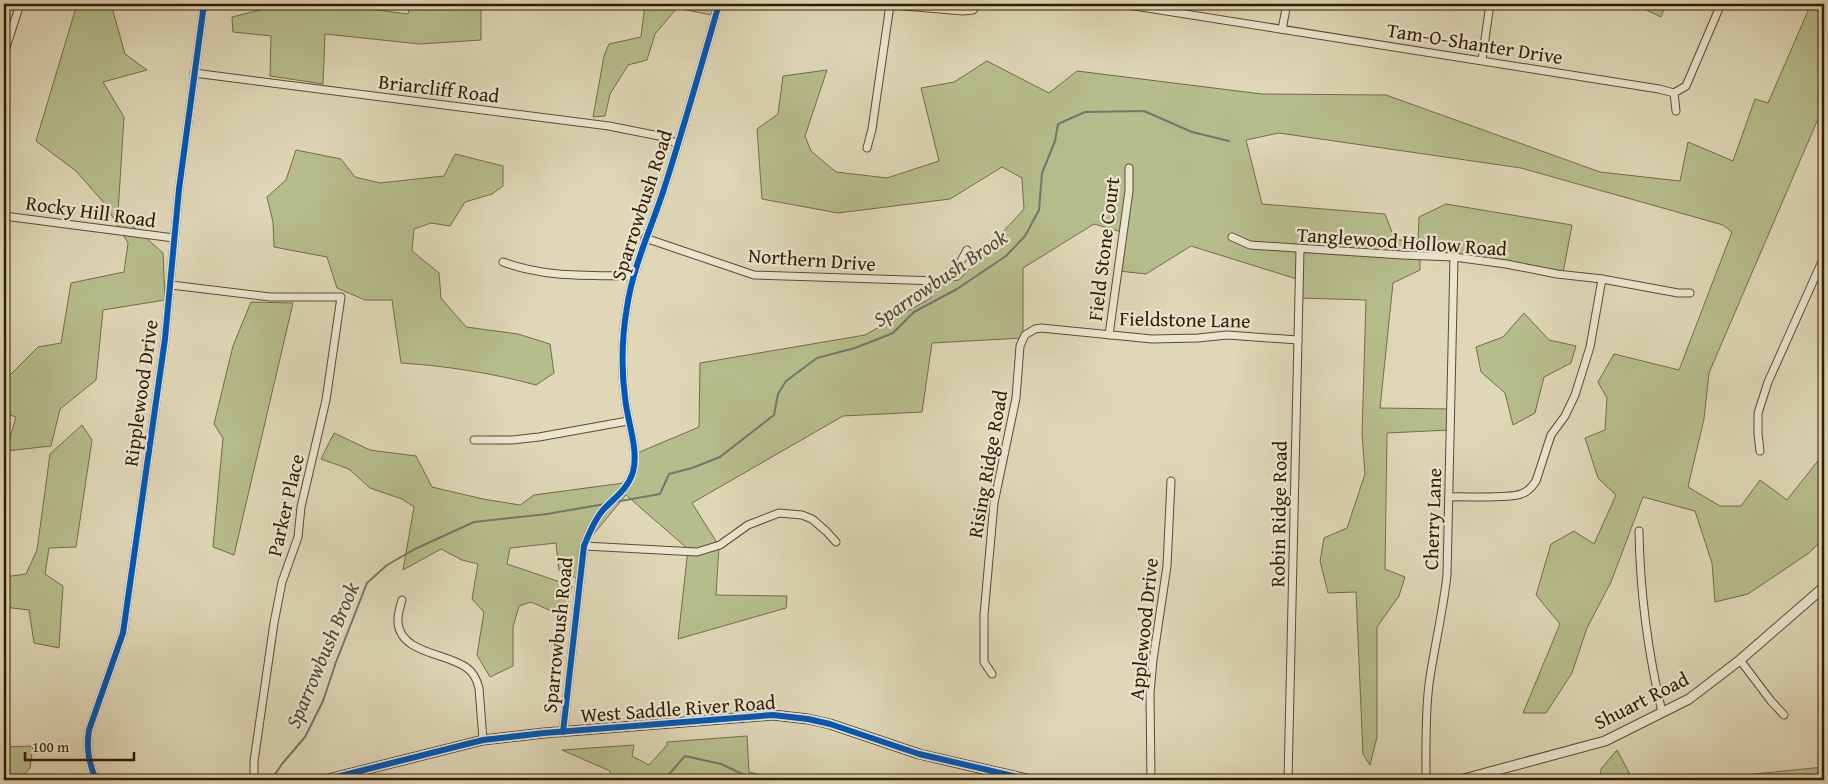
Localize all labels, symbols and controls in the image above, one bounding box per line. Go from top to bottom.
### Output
street label: Tam-O-Shanter Drive [1385,15,1565,71]
street label: Briarcliff Road [377,66,501,110]
street label: Sparrowbush Road [603,126,679,284]
street label: Field Stone Court [1080,175,1126,323]
street label: Rocky Hill Road [24,188,158,235]
street label: Tanglewood Hollow Road [1296,219,1508,263]
water label: Sparrowbush Brook [867,221,1014,334]
street label: Northern Drive [747,240,877,278]
street label: Fieldstone Lane [1119,303,1251,335]
street label: Ripplewood Drive [115,318,165,468]
street label: Rising Ridge Road [960,387,1014,540]
street label: Robin Ridge Road [1262,440,1294,588]
street label: Parker Place [259,451,311,559]
street label: Cherry Lane [1416,467,1448,571]
street label: Sparrowbush Road [534,555,580,715]
street label: Applewood Drive [1121,556,1165,702]
water label: Sparrowbush Brook [277,577,367,733]
street label: Shuart Road [1589,664,1694,736]
street label: West Saddle River Road [579,687,777,729]
scale bar [25,729,134,761]
text: 100 m [32,736,70,757]

